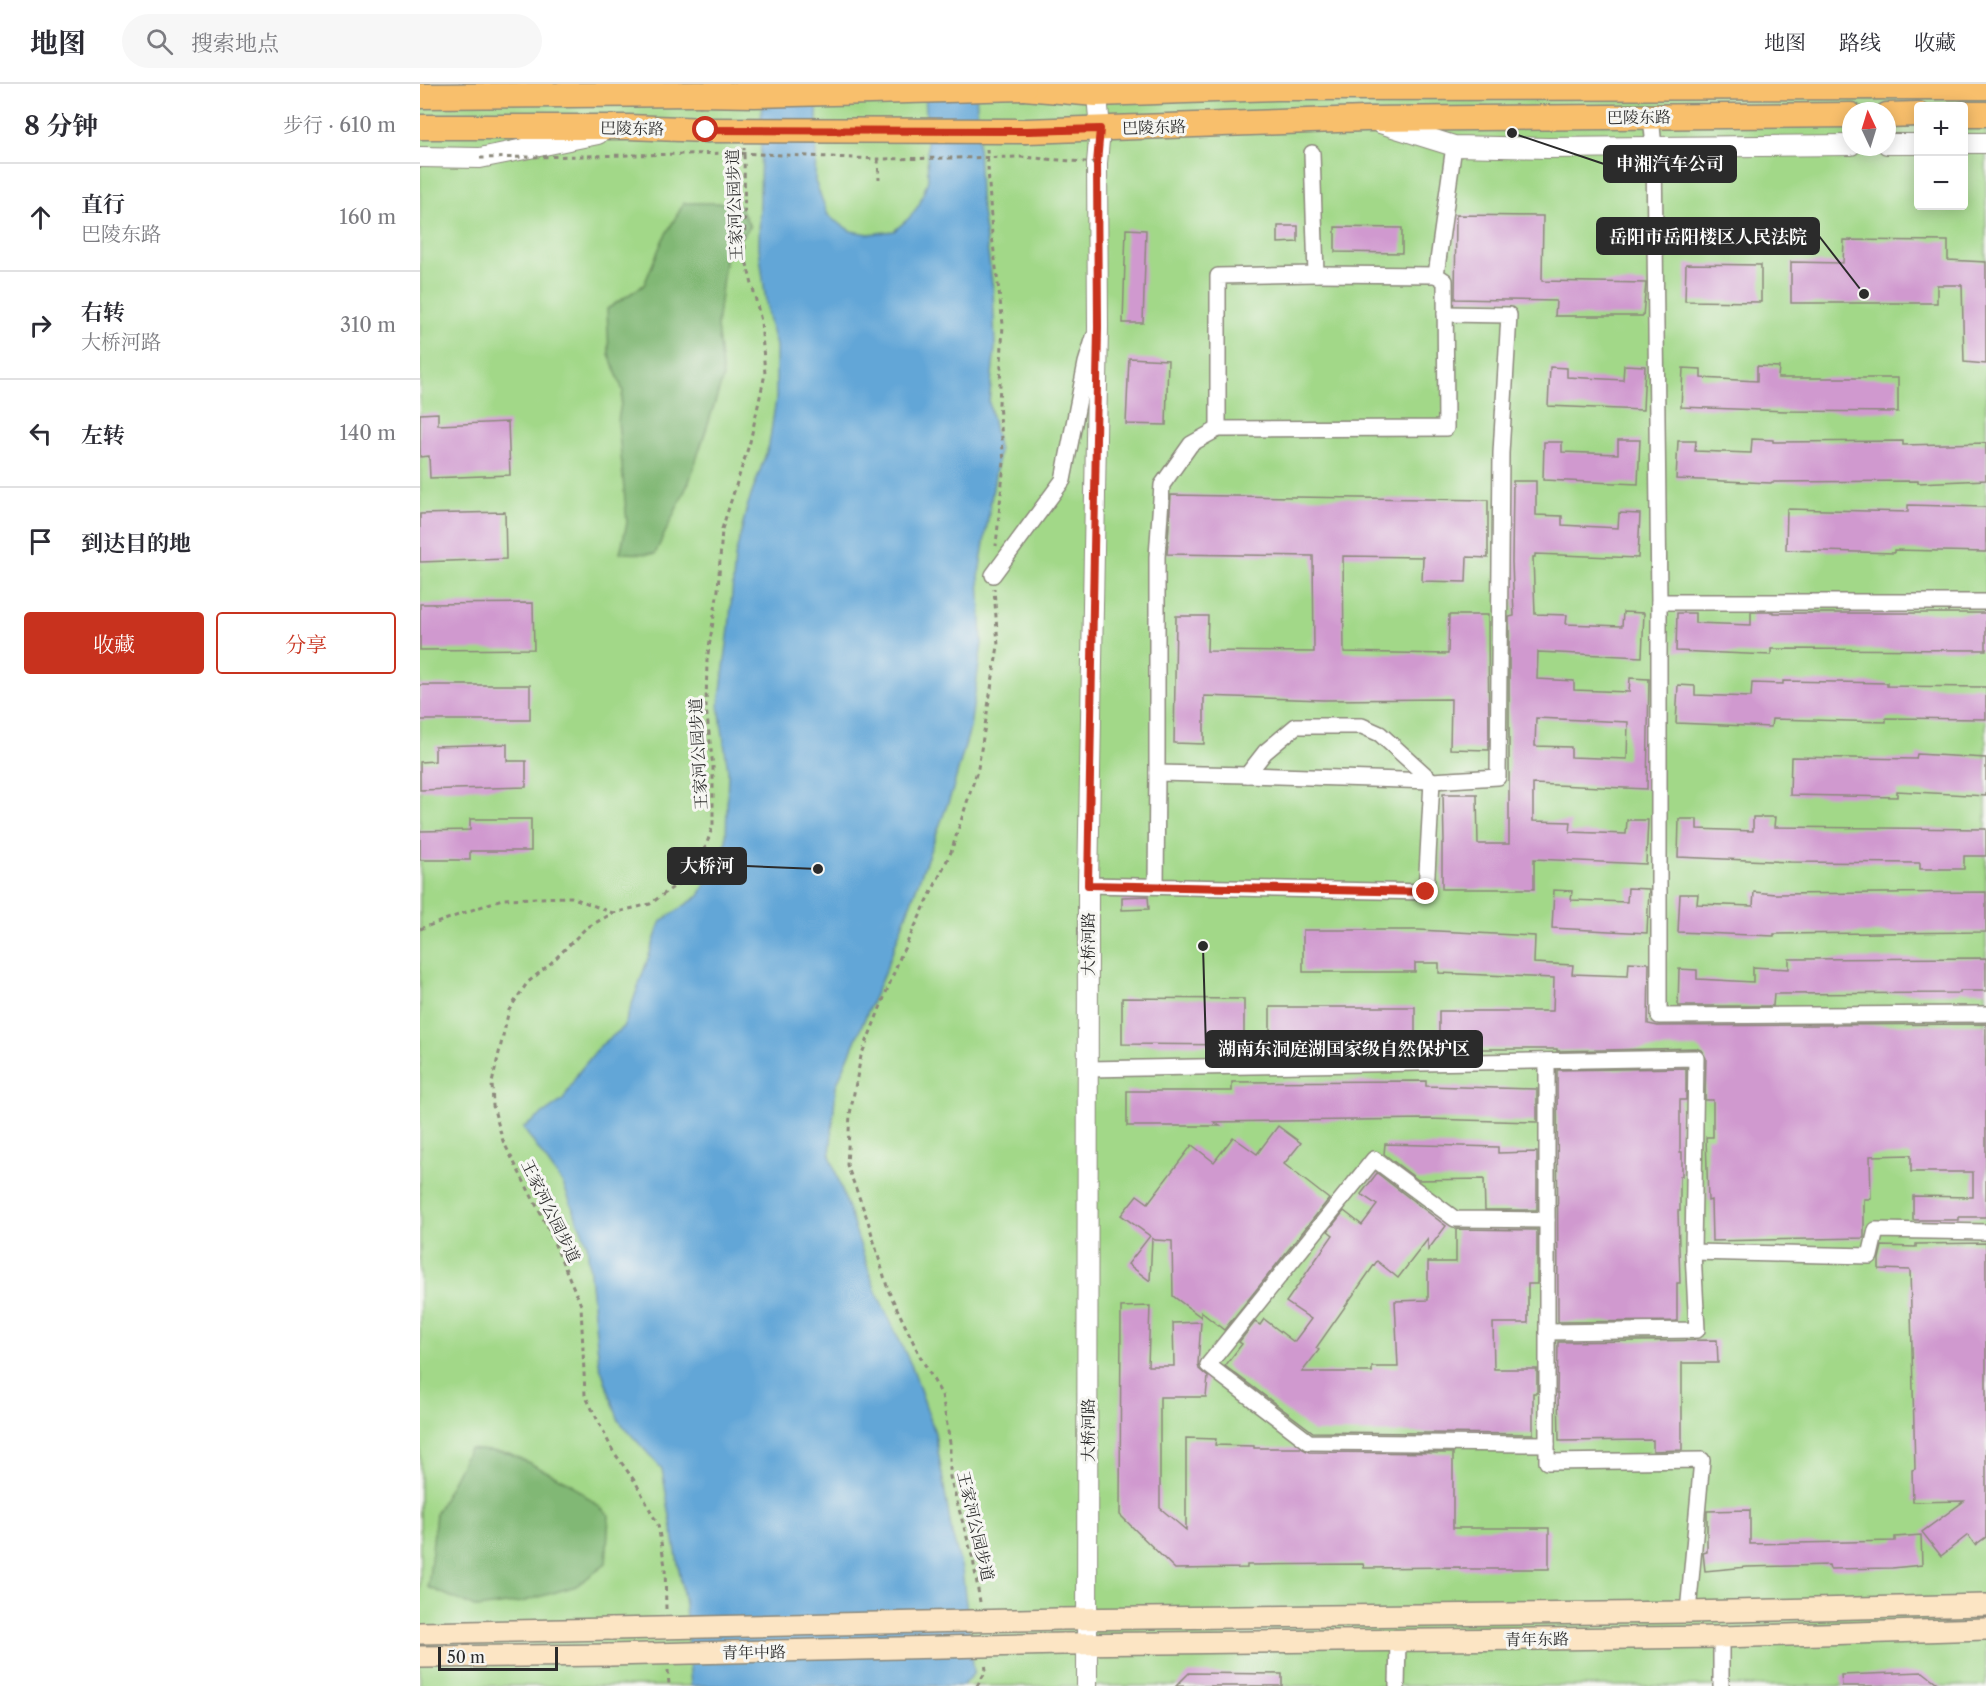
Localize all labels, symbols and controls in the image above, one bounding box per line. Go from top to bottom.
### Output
search box [122,14,542,68]
icon: search [143,25,176,58]
text: 地图 [30,26,86,60]
text: 搜索地点 [191,30,279,57]
text: 地图 [1764,30,1806,55]
text: 路线 [1839,30,1881,55]
text: 收藏 [1914,30,1956,55]
north arrow [1842,102,1896,156]
map controls [1914,102,1968,210]
button: + [1914,102,1968,156]
street label: 巴陵东路 [1607,106,1671,128]
text: 8 分钟 [24,110,99,142]
text: 步行 · 610 m [283,113,396,137]
route start [692,116,718,142]
street label: 巴陵东路 [1122,116,1186,138]
street label: 巴陵东路 [600,117,664,139]
callout: 申湘汽车公司 [1604,146,1736,182]
street label: 王家河公园步道 [722,149,746,261]
text: 申湘汽车公司 [1616,153,1724,175]
button: − [1914,156,1968,210]
text: 直行 [81,191,125,218]
icon: ahead [24,201,57,234]
text: 160 m [339,205,396,229]
callout: 岳阳市岳阳楼区人民法院 [1597,218,1819,254]
text: 巴陵东路 [81,222,161,246]
text: 岳阳市岳阳楼区人民法院 [1609,226,1807,248]
text: 右转 [81,299,125,326]
icon: right [24,309,57,342]
text: 310 m [340,313,396,337]
text: 大桥河路 [81,330,161,354]
icon: left [24,417,57,450]
text: 140 m [339,421,396,445]
text: 左转 [81,422,125,449]
icon: arrive [24,525,57,558]
text: 到达目的地 [81,530,191,557]
button: 收藏 [24,612,204,674]
button: 分享 [216,612,396,674]
street label: 王家河公园步道 [685,698,711,810]
callout: 大桥河 [668,848,746,884]
text: 大桥河 [680,855,734,877]
route end [1412,878,1438,904]
street label: 大桥河路 [1078,912,1098,976]
callout: 湖南东洞庭湖国家级自然保护区 [1206,1031,1482,1067]
text: 湖南东洞庭湖国家级自然保护区 [1218,1038,1470,1060]
street label: 王家河公园步道 [517,1156,585,1266]
street label: 大桥河路 [1078,1398,1098,1462]
street label: 王家河公园步道 [954,1469,998,1583]
street label: 青年东路 [1505,1628,1569,1650]
street label: 青年中路 [722,1641,786,1663]
scale bar [438,1644,558,1672]
text: 50 m [447,1647,485,1667]

